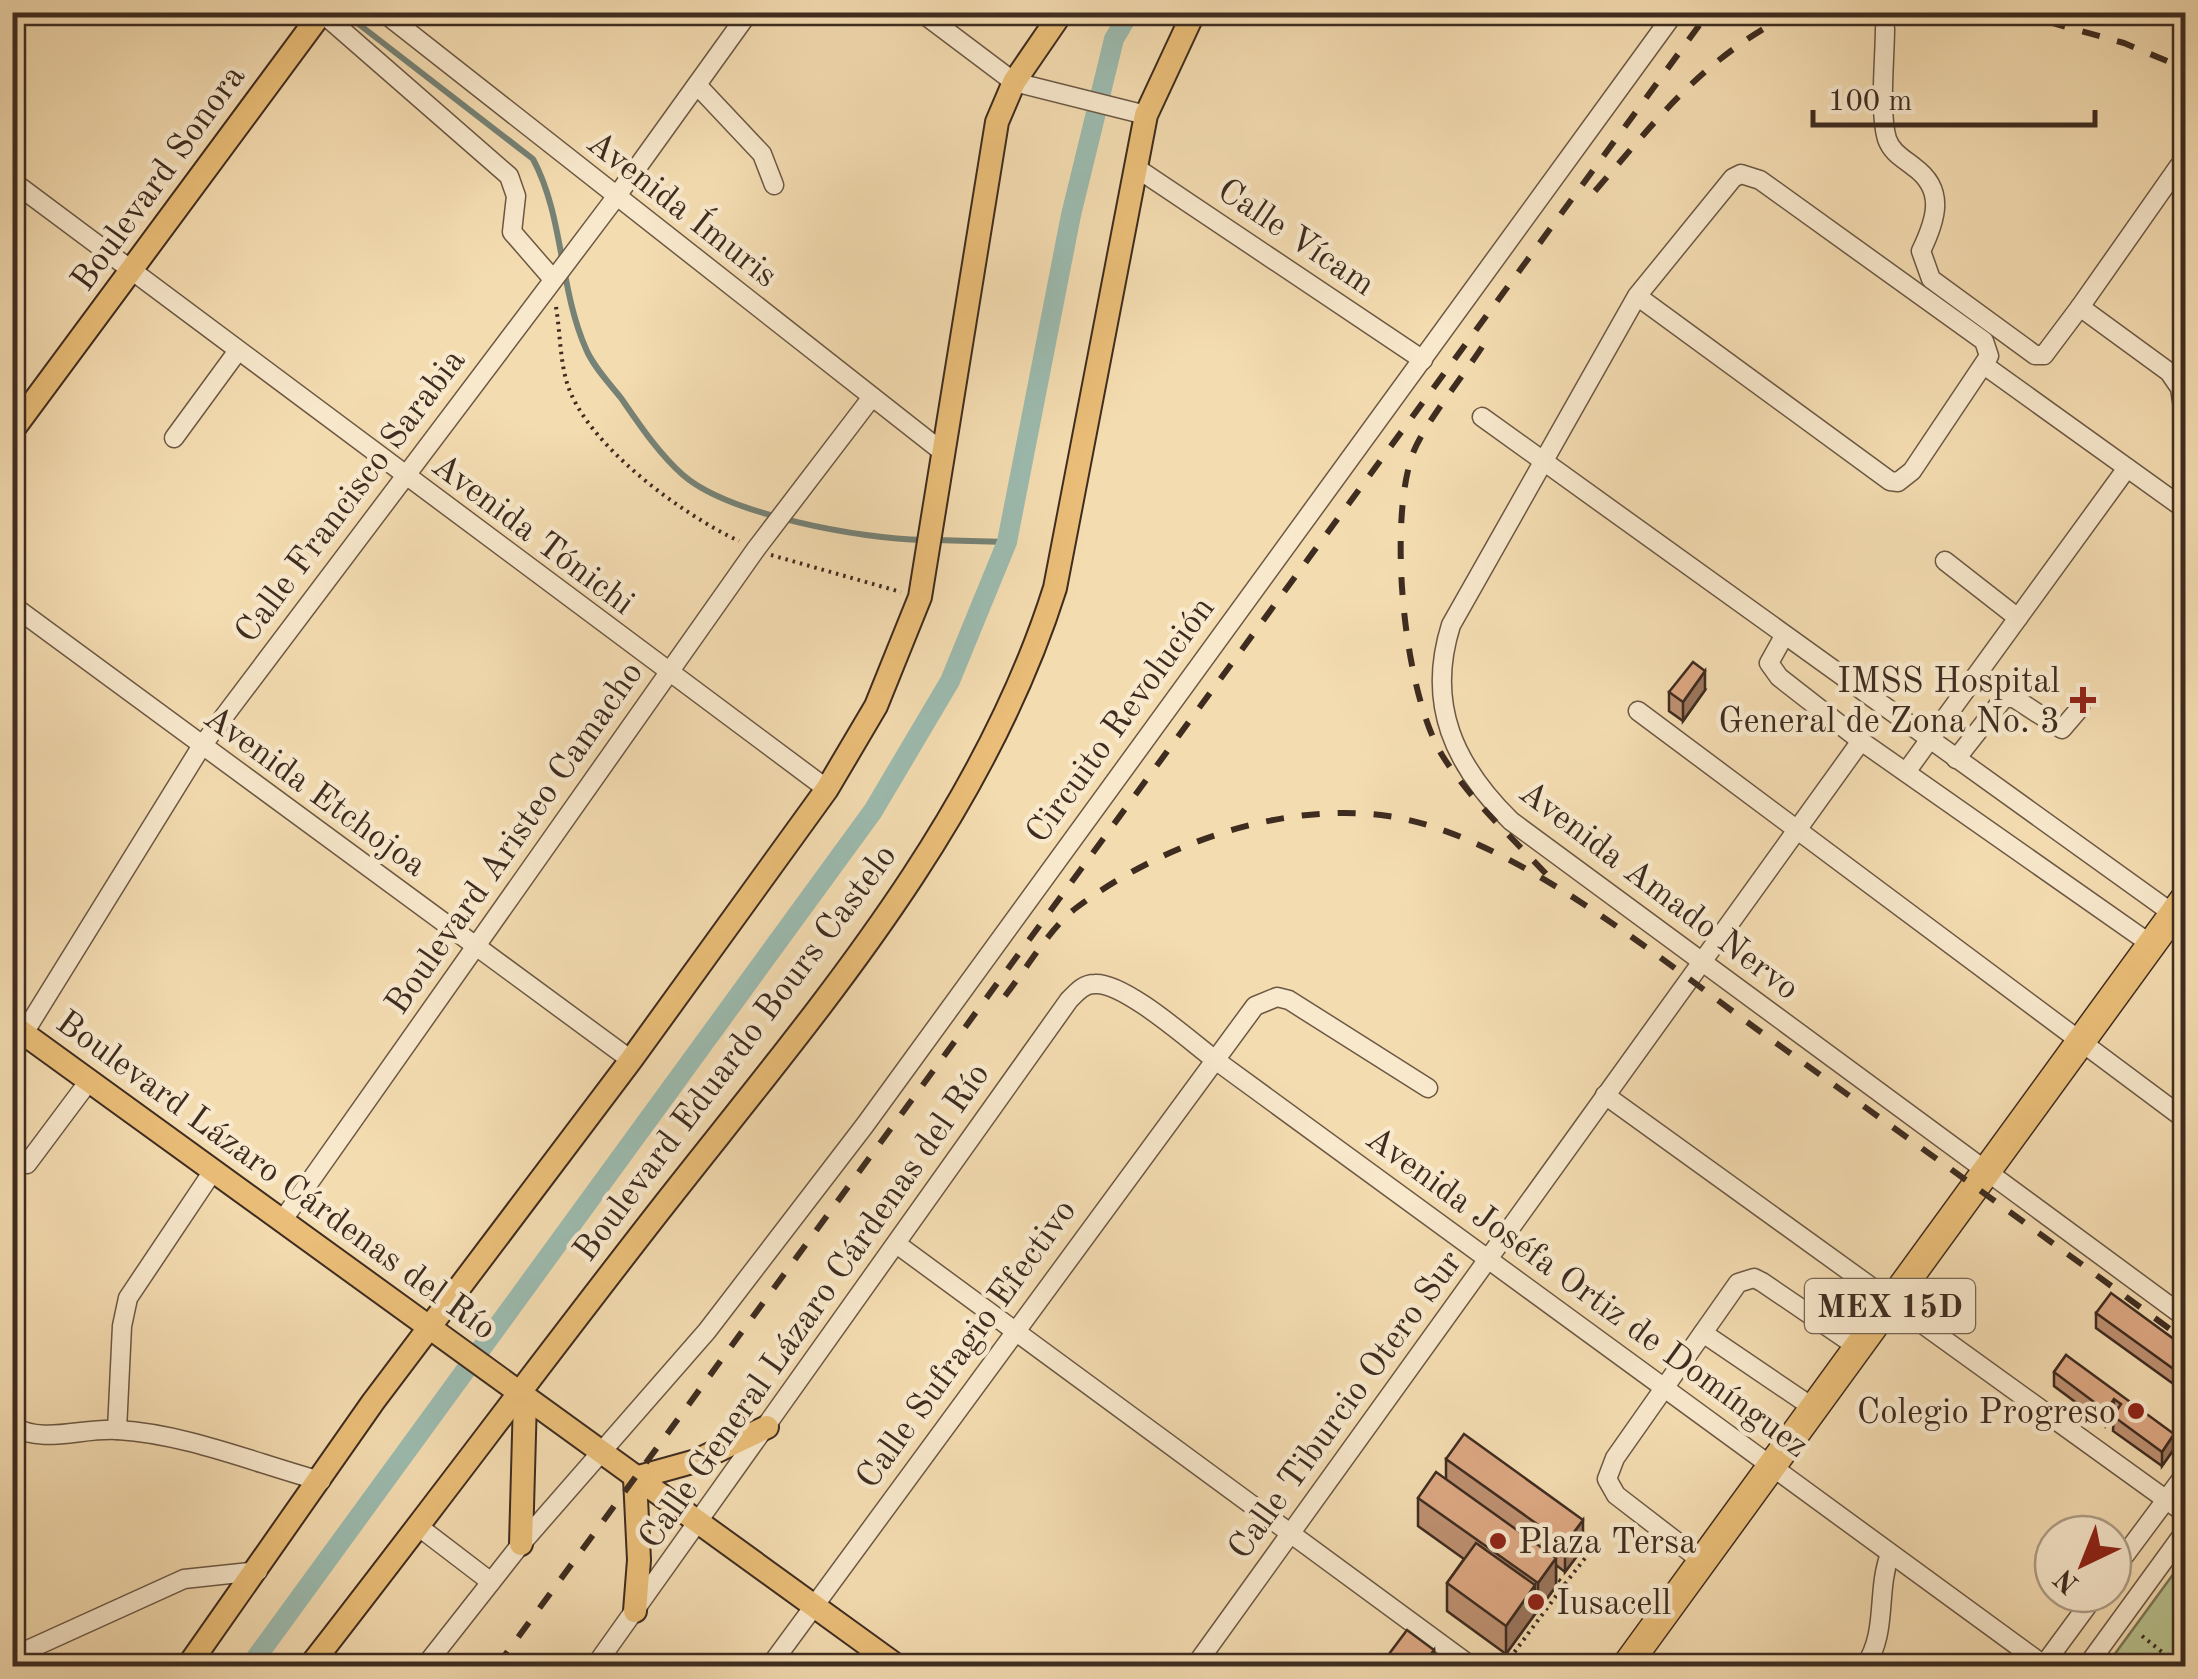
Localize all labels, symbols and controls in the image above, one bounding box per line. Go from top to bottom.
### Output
street label: Boulevard Sonora [66,59,252,298]
scale bar [1813,65,2096,127]
text: 100 m [1828,87,1912,117]
street label: Avenida Ímuris [580,120,787,295]
street label: Calle Vícam [1211,173,1380,303]
street label: Calle Francisco Sarabia [229,343,473,650]
street label: Avenida Tónichi [425,448,640,622]
street label: Circuito Revolución [1020,591,1222,850]
street label: Boulevard Aristeo Camacho [380,656,650,1021]
place label: IMSS Hospital General de Zona No. 3 [1718,665,2060,740]
marker: IMSS Hospital General de Zona No. 3 [2070,687,2096,713]
street label: Avenida Etchojoa [197,700,432,884]
street label: Avenida Amado Nervo [1512,775,1805,1007]
street label: Boulevard Eduardo Bours Castelo [568,839,904,1268]
street label: Boulevard Lázaro Cárdenas del Río [49,1005,502,1347]
street label: Calle General Lázaro Cárdenas del Río [633,1057,997,1556]
street label: Avenida Joséfa Ortiz de Domínguez [1359,1121,1814,1465]
street label: Calle Sufragio Efectivo [851,1194,1083,1495]
street label: Calle Tiburcio Otero Sur [1223,1245,1469,1566]
road number: MEX 15D [1805,1279,1975,1333]
place label: Colegio Progreso [1857,1396,2116,1431]
marker: Colegio Progreso [2125,1400,2147,1422]
north arrow [2033,1514,2133,1614]
place label: Plaza Tersa [1518,1526,1697,1561]
marker: Plaza Tersa [1487,1530,1509,1552]
text: N [2050,1562,2085,1598]
place label: Iusacell [1556,1587,1671,1622]
marker: Iusacell [1525,1591,1547,1613]

